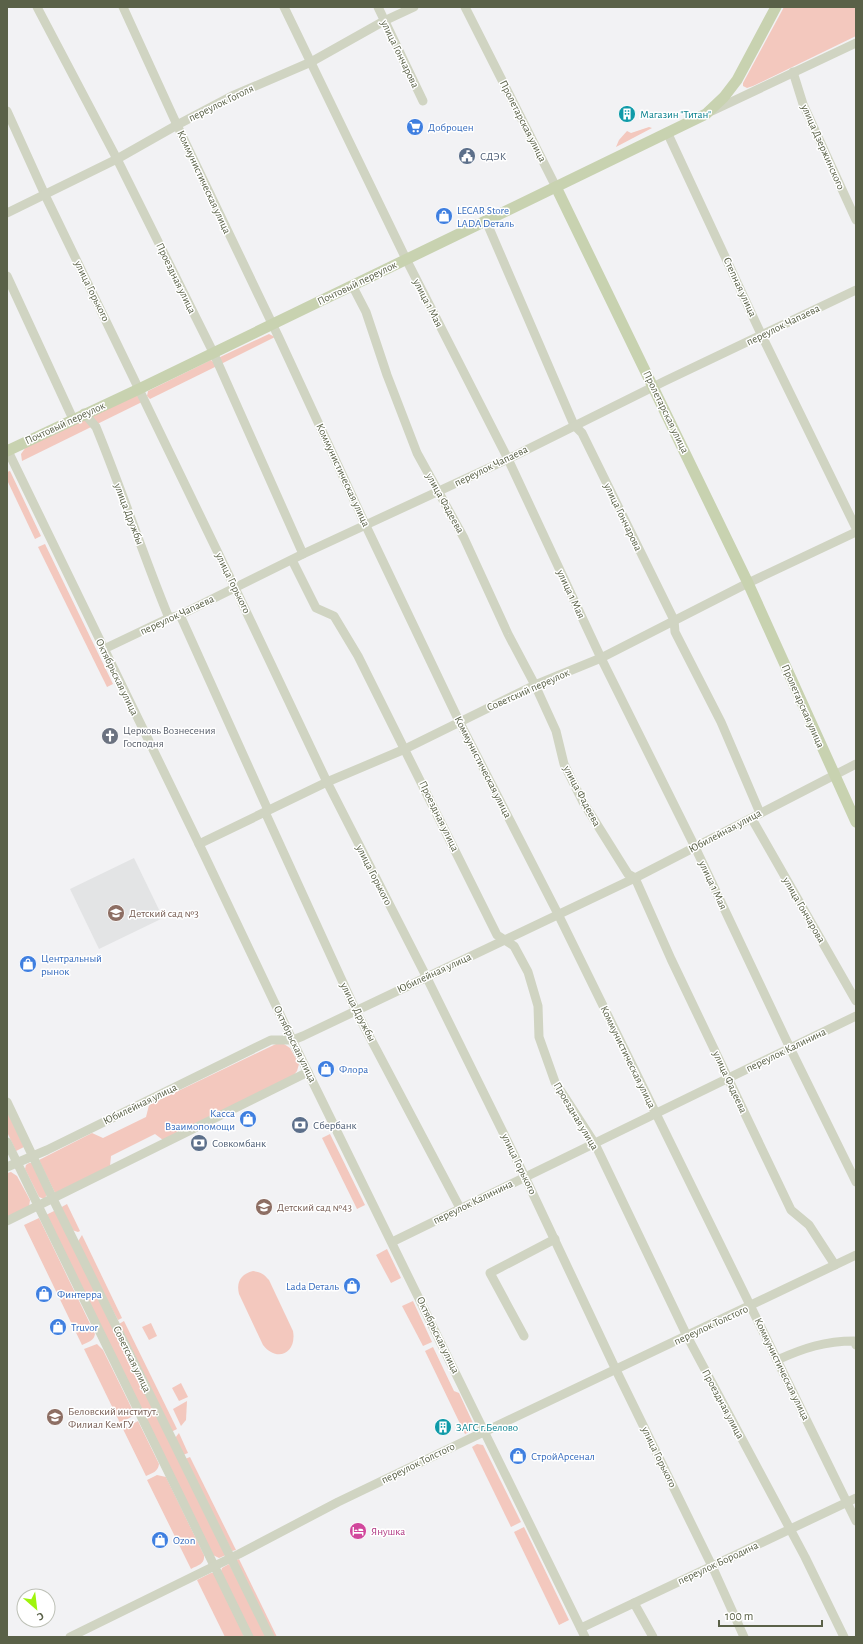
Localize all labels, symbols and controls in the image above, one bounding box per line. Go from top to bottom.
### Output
street label: улица Гончарова [378,18,421,90]
street label: Пролетарская улица [498,78,548,164]
street label: переулок Гоголя [187,83,255,123]
street label: улица Дзержинского [799,102,847,191]
building icon: Магазин "Титан" [617,104,637,124]
place label: Магазин "Титан" [640,109,711,120]
supermarket icon: Доброцен [405,117,425,137]
place label: Доброцен [428,122,474,133]
street label: Коммунистическая улица [175,129,233,235]
public building icon: СДЭК [457,146,477,166]
place label: СДЭК [480,151,507,162]
place label: LECAR Store LADA Dеталь [457,205,514,229]
shop icon: LECAR Store LADA Dеталь [434,206,454,226]
street label: Проездная улица [154,241,198,315]
street label: Степная улица [721,255,759,319]
street label: улица Горького [72,258,111,323]
street label: Почтовый переулок [315,259,399,307]
street label: улица 1 Мая [411,276,445,329]
street label: переулок Чапаева [745,302,821,348]
street label: Пролетарская улица [641,369,691,455]
street label: Почтовый переулок [23,400,107,446]
street label: Коммунистическая улица [314,422,372,528]
street label: переулок Чапаева [453,443,529,489]
street label: улица Фадеева [423,470,466,535]
street label: улица Дружбы [112,481,146,546]
street label: улица Гончарова [601,481,644,553]
street label: улица Горького [213,550,252,615]
street label: улица 1 Мая [554,567,587,620]
street label: переулок Чапаева [138,593,216,637]
street label: Октябрьская улица [94,637,140,717]
street label: Пролетарская улица [780,663,826,749]
street label: Советский переулок [485,667,571,713]
street label: Коммунистическая улица [453,714,513,820]
place label: Церковь Вознесения Господня [123,725,215,749]
church icon: Церковь Вознесения Господня [100,726,120,746]
street label: улица Фадеева [561,763,603,828]
street label: Проездная улица [417,779,461,853]
street label: Юбилейная улица [687,807,763,855]
street label: улица Горького [354,842,394,907]
street label: улица 1 Мая [696,858,729,911]
street label: улица Гончарова [780,874,827,945]
school or university icon: Детский сад №3 [106,903,126,923]
place label: Детский сад №3 [129,908,199,919]
street label: Юбилейная улица [395,951,473,995]
place label: Центральный рынок [41,953,102,977]
shop icon: Центральный рынок [18,954,38,974]
street label: улица Дружбы [338,980,378,1043]
street label: Октябрьская улица [272,1004,318,1084]
street label: Коммунистическая улица [598,1004,658,1110]
street label: переулок Калинина [744,1026,828,1074]
street label: улица Фадеева [710,1048,749,1115]
shop icon: Флора [316,1059,336,1079]
place label: Флора [339,1064,368,1075]
street label: Проездная улица [551,1080,601,1152]
street label: Юбилейная улица [101,1081,179,1127]
place label: Касса Взаимопомощи [165,1108,235,1132]
shop icon: Касса Взаимопомощи [238,1109,258,1129]
bank icon: Сбербанк [290,1115,310,1135]
place label: Сбербанк [313,1120,357,1131]
street label: улица Горького [499,1131,538,1196]
bank icon: Совкомбанк [189,1133,209,1153]
place label: Совкомбанк [212,1138,266,1149]
street label: переулок Калинина [431,1178,515,1226]
school or university icon: Детский сад №43 [254,1197,274,1217]
place label: Детский сад №43 [277,1202,352,1213]
shop icon: Lada Dеталь [342,1276,362,1296]
place label: Lada Dеталь [286,1281,339,1292]
shop icon: Финтерра [34,1284,54,1304]
place label: Финтерра [57,1289,102,1300]
street label: Октябрьская улица [415,1295,461,1375]
street label: переулок Толстого [672,1303,750,1347]
street label: Коммунистическая улица [752,1316,812,1422]
shop icon: Truvor [48,1317,68,1337]
place label: Truvor [71,1322,98,1333]
street label: Советская улица [111,1324,153,1394]
street label: Проездная улица [700,1367,746,1441]
place label: Беловский институт. Филиал КемГУ [68,1406,158,1430]
school or university icon: Беловский институт. Филиал КемГУ [45,1407,65,1427]
building icon: ЗАГС г.Белово [433,1417,453,1437]
place label: ЗАГС г.Белово [456,1422,518,1433]
street label: улица Горького [639,1424,678,1489]
street label: переулок Толстого [379,1440,457,1486]
shop icon: СтройАрсенал [508,1446,528,1466]
place label: СтройАрсенал [531,1451,595,1462]
hotel icon: Янушка [348,1521,368,1541]
place label: Янушка [371,1526,405,1537]
shop icon: Ozon [150,1530,170,1550]
place label: Ozon [173,1535,195,1546]
street label: переулок Бородина [676,1540,760,1586]
north arrow [16,1588,56,1628]
scale bar [719,1602,822,1628]
text: С [35,1610,46,1623]
text: 100 m [725,1610,753,1622]

